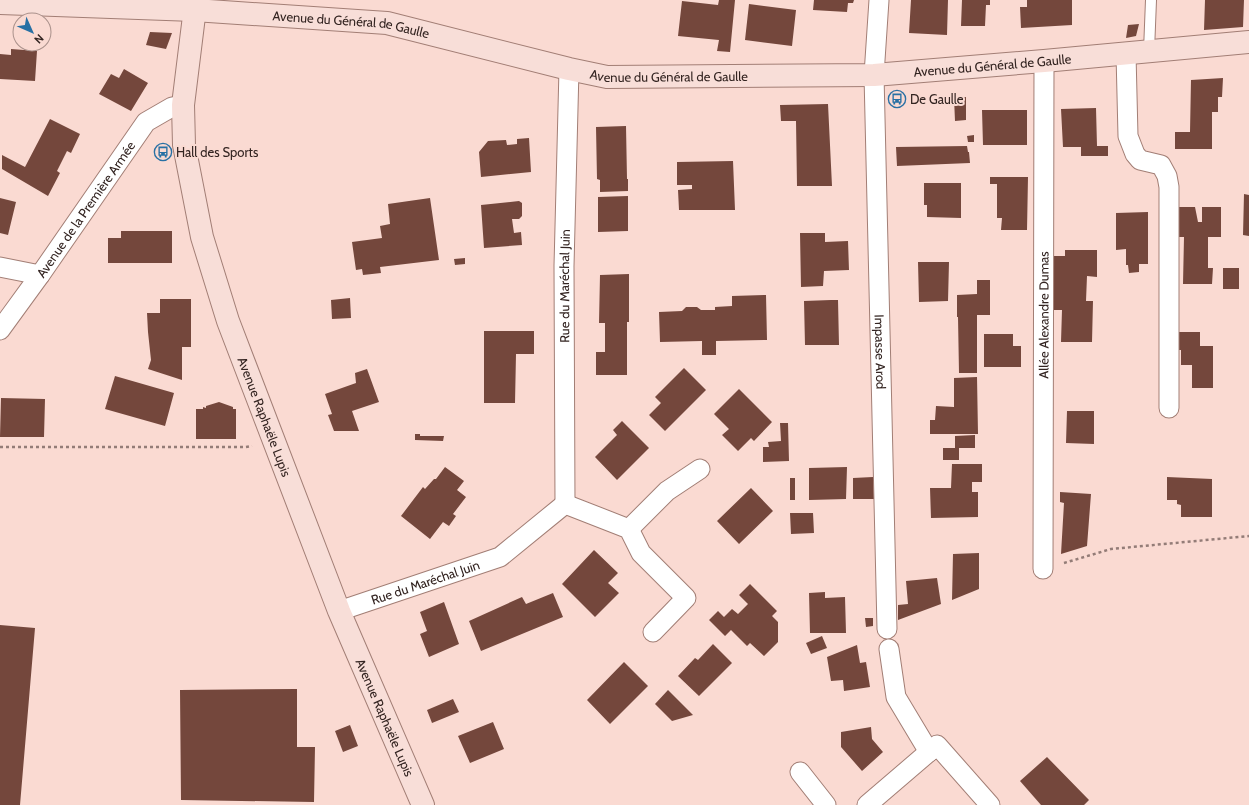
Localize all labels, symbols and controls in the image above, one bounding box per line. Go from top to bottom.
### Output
street label: Avenue du Général de Gaulle [272,7,431,41]
north arrow [12,12,52,52]
text: N [31,31,47,47]
street label: Avenue du Général de Gaulle [913,50,1072,80]
street label: Avenue du Général de Gaulle [589,66,748,85]
bus stop icon: De Gaulle [887,89,907,109]
place label: De Gaulle [910,91,964,107]
street label: Avenue de la Première Armée [33,138,139,281]
bus stop icon: Hall des Sports [153,142,173,162]
place label: Hall des Sports [176,144,259,160]
street label: Rue du Maréchal Juin [556,229,573,343]
street label: Allée Alexandre Dumas [1035,251,1052,379]
street label: Impasse Arod [872,314,889,389]
street label: Avenue Raphaële Lupis [235,355,295,479]
street label: Rue du Maréchal Juin [369,556,482,608]
street label: Avenue Raphaële Lupis [353,656,418,779]

